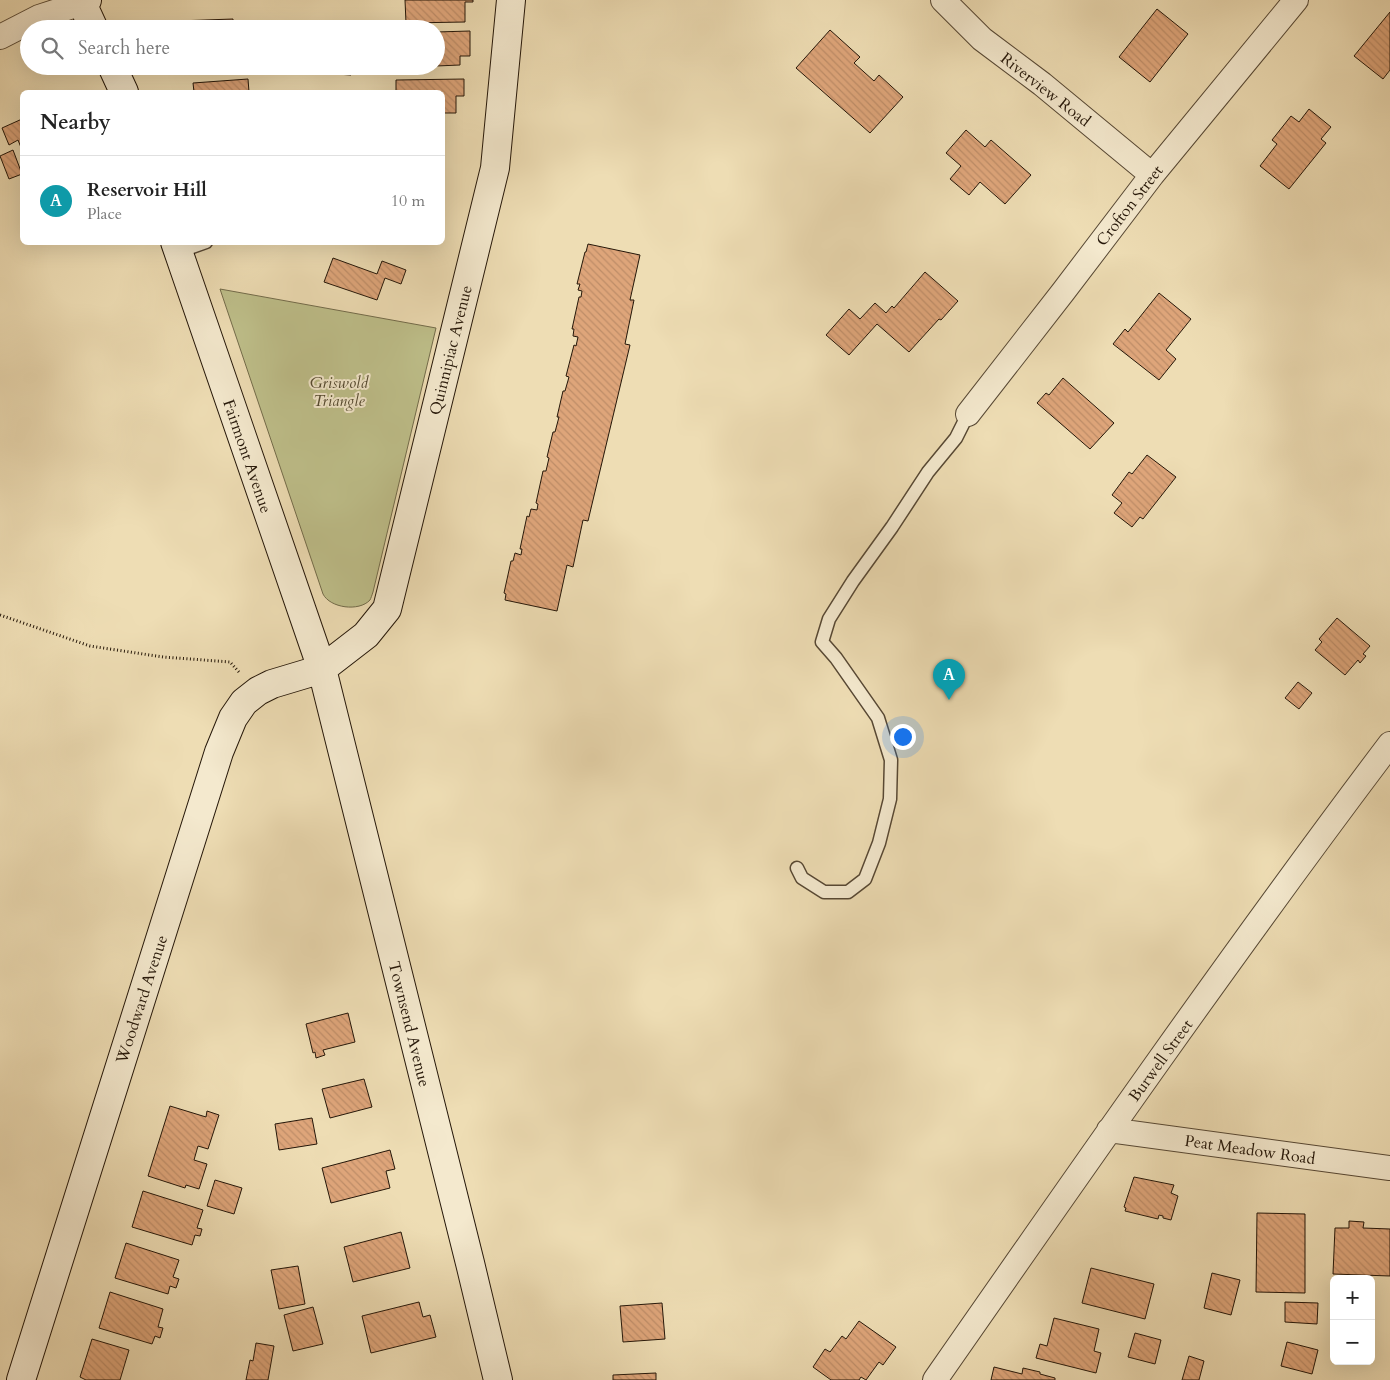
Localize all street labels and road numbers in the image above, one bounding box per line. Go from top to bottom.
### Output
street label: Riverview Road [996,48,1095,132]
street label: Crofton Street [1091,161,1168,251]
street label: Quinnipiac Avenue [424,283,478,418]
street label: Fairmont Avenue [217,397,277,516]
street label: Woodward Avenue [111,932,173,1067]
street label: Townsend Avenue [383,959,435,1089]
street label: Burwell Street [1124,1015,1198,1106]
street label: Peat Meadow Road [1183,1130,1317,1170]

